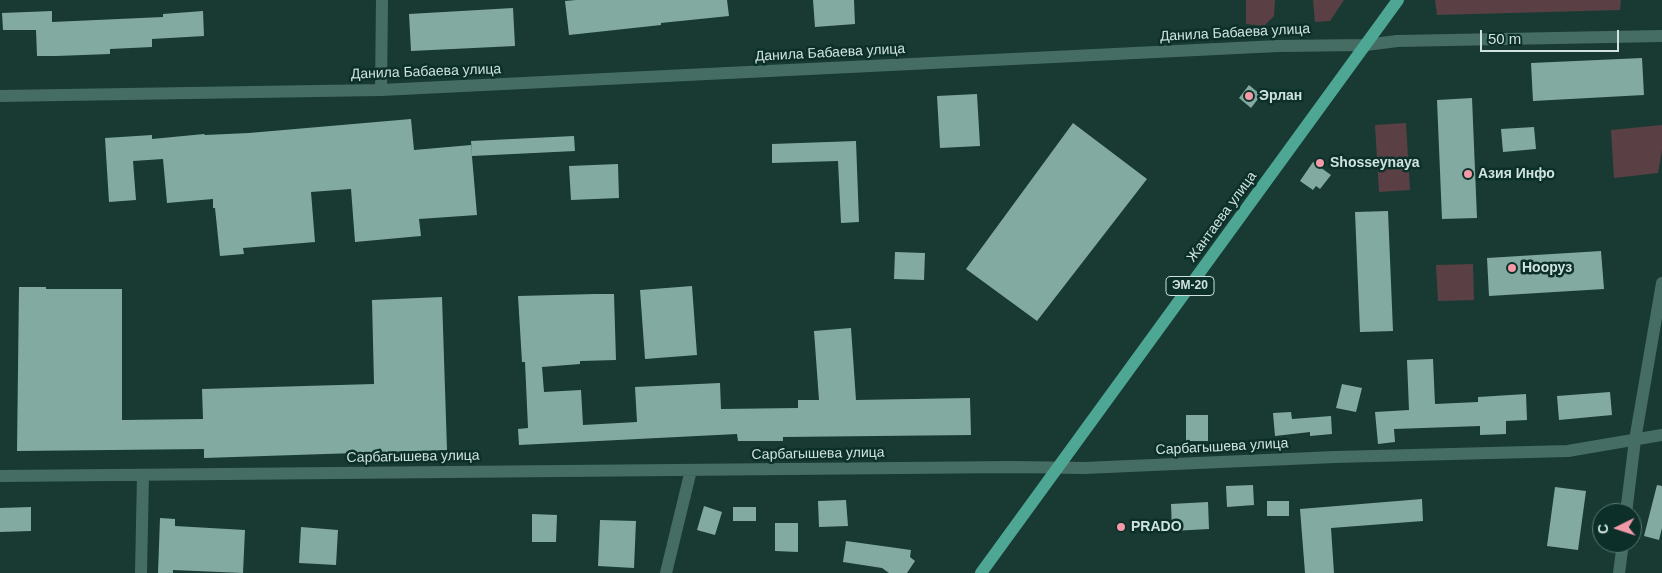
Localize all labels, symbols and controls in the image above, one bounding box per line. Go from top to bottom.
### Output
scale bar [1482,20,1621,52]
street label: Данила Бабаева улица [1159,21,1311,45]
text: 50 m [1488,30,1521,47]
street label: Данила Бабаева улица [754,41,906,65]
street label: Данила Бабаева улица [351,61,501,83]
place label: Эрлан [1259,88,1302,104]
marker: Эрлан [1243,90,1255,102]
place label: Shosseynaya [1330,155,1419,171]
marker: Shosseynaya [1314,157,1326,169]
place label: Азия Инфо [1478,166,1555,182]
street label: Жантаева улица [1184,168,1260,266]
marker: Азия Инфо [1462,168,1474,180]
place label: Нооруз [1522,260,1572,276]
marker: Нооруз [1506,262,1518,274]
road number: ЭМ-20 [1166,276,1214,296]
street label: Сарбагышева улица [1155,435,1289,459]
street label: Сарбагышева улица [751,444,885,464]
street label: Сарбагышева улица [346,447,480,467]
north arrow [1592,503,1642,553]
place label: PRADO [1131,519,1182,535]
marker: PRADO [1115,521,1127,533]
text: С [1595,523,1611,535]

